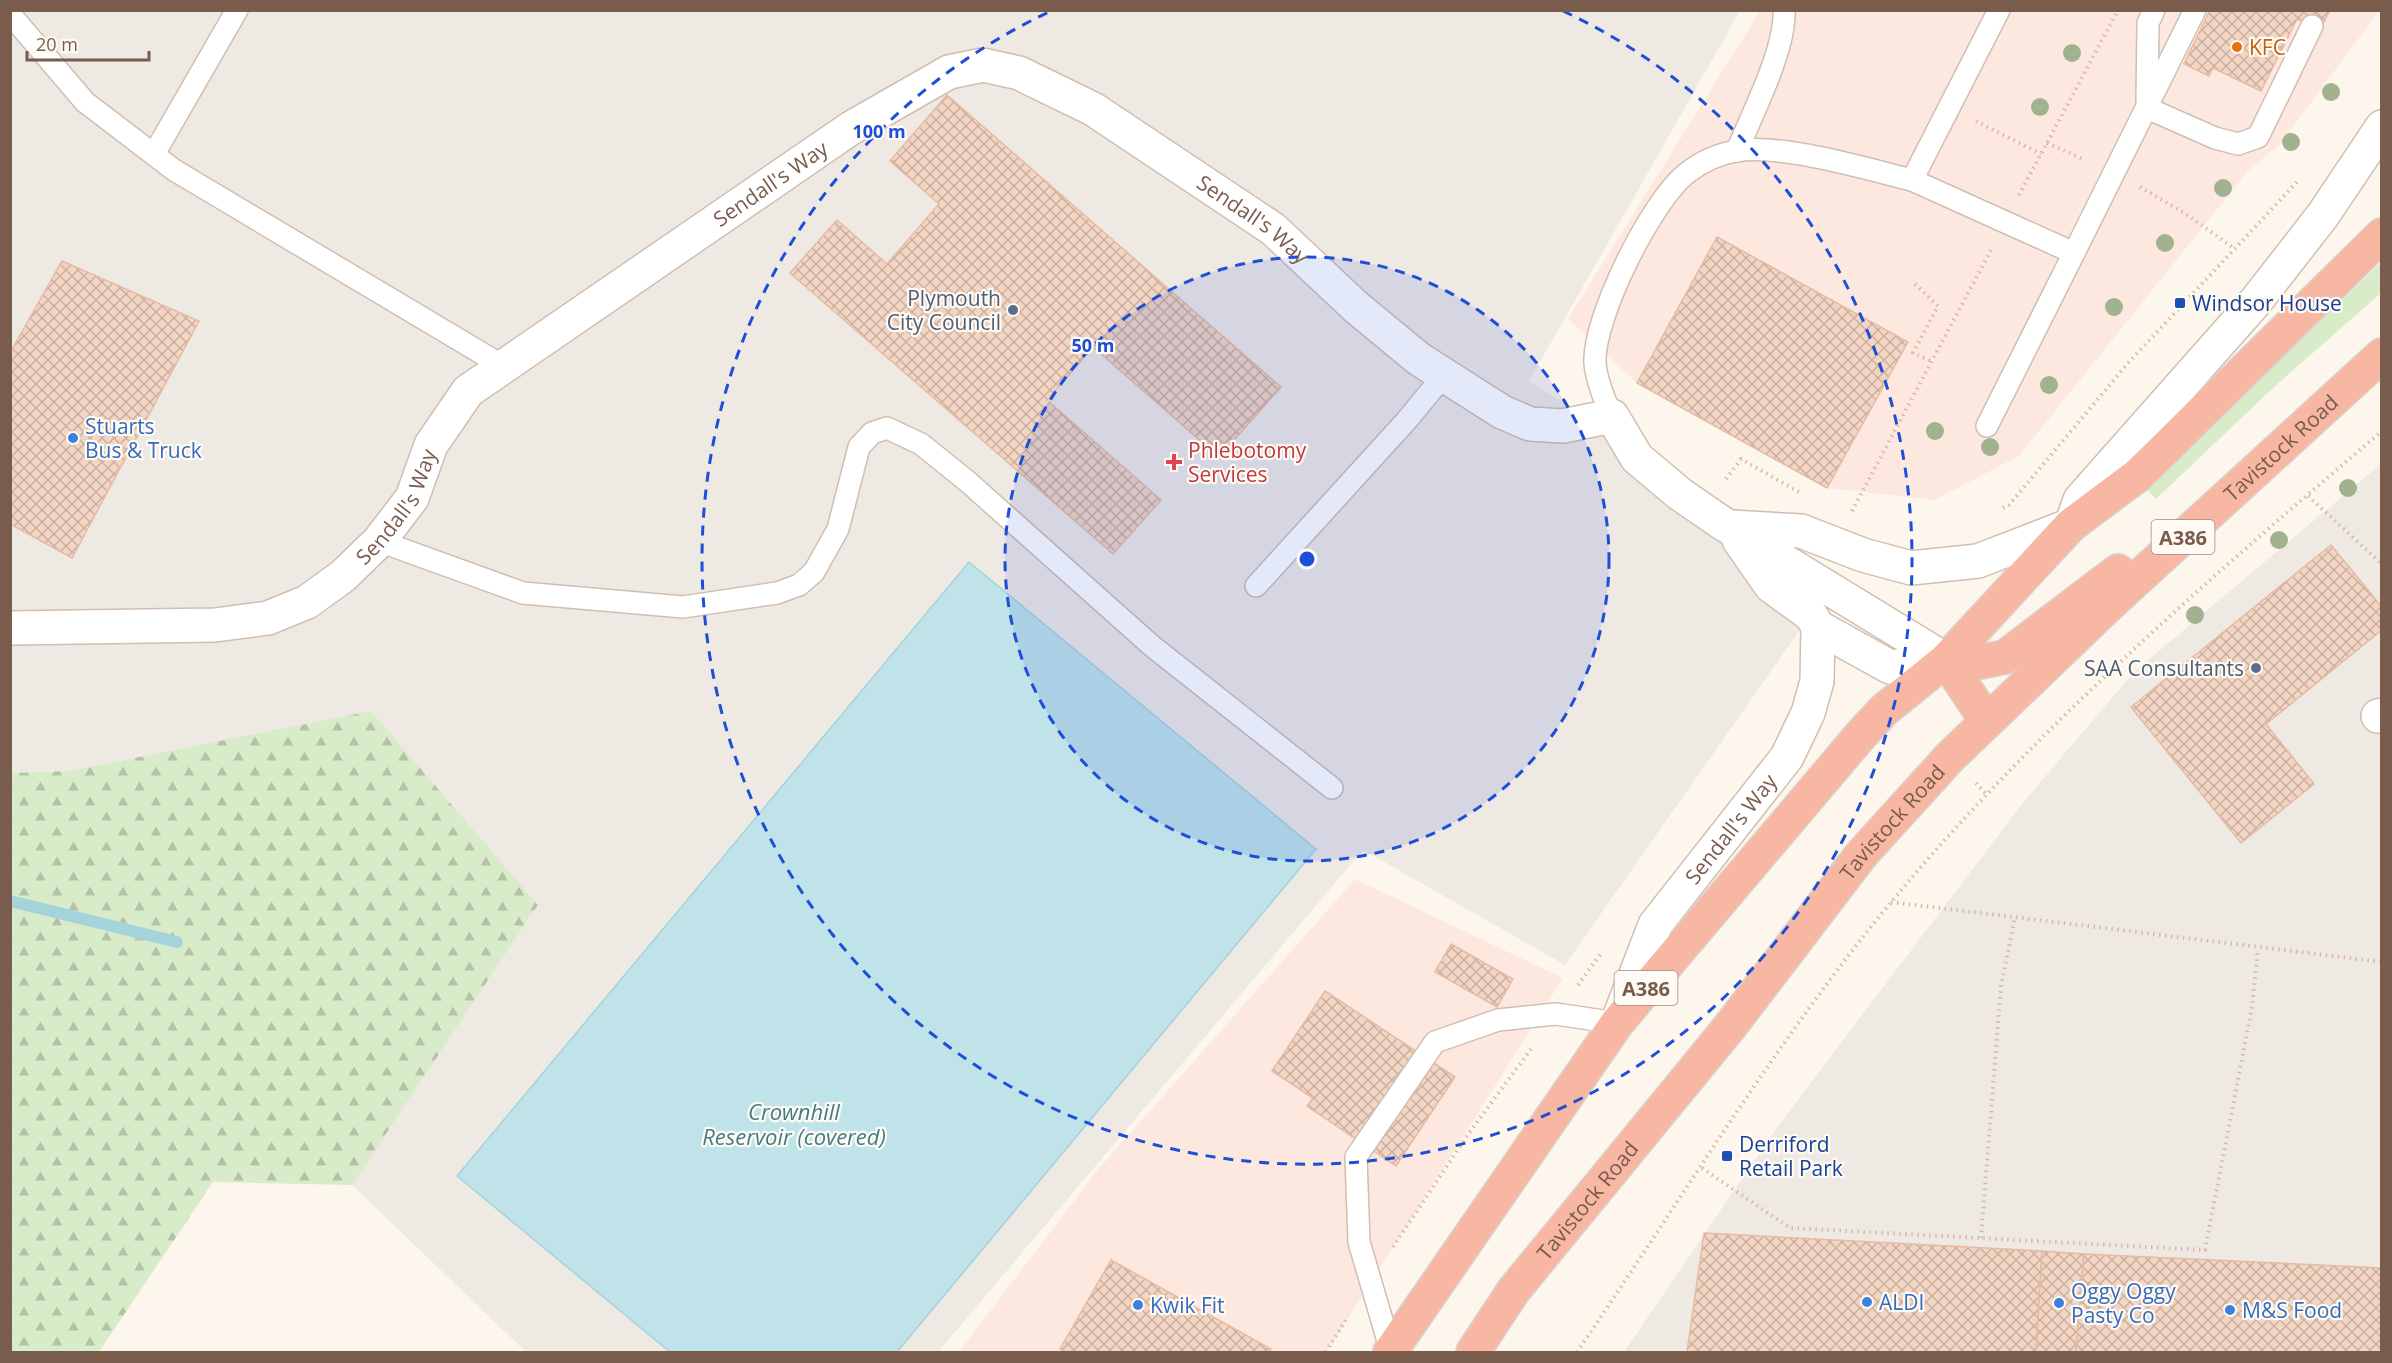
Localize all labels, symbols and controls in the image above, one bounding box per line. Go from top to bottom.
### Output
scale bar [27,24,148,62]
text: 20 m [36,32,78,56]
place label: KFC [2249,33,2286,61]
marker: KFC [2230,40,2244,54]
text: 100 m [852,119,906,143]
street label: Sendall's Way [708,134,834,233]
street label: Sendall's Way [1192,168,1315,270]
place label: Plymouth City Council [887,284,1001,336]
place label: Windsor House [2192,289,2342,317]
marker: Windsor House [2173,296,2187,310]
marker: Plymouth City Council [1006,303,1020,317]
text: 50 m [1072,333,1114,357]
street label: Tavistock Road [2217,388,2344,507]
place label: Stuarts Bus & Truck [85,412,202,464]
marker: Stuarts Bus & Truck [66,431,80,445]
place label: Phlebotomy Services [1188,436,1307,488]
street label: Sendall's Way [349,445,443,570]
marker: Phlebotomy Services [1165,453,1183,471]
road number: A386 [2152,520,2214,554]
centre of rings [1297,549,1317,569]
place label: SAA Consultants [2084,654,2244,682]
marker: SAA Consultants [2249,661,2263,675]
street label: Tavistock Road [1833,758,1951,886]
street label: Sendall's Way [1678,768,1783,890]
road number: A386 [1614,971,1678,1005]
water label: Crownhill Reservoir (covered) [702,1096,886,1151]
place label: Derriford Retail Park [1739,1130,1843,1182]
street label: Tavistock Road [1530,1135,1644,1266]
marker: Derriford Retail Park [1720,1149,1734,1163]
place label: Oggy Oggy Pasty Co [2071,1277,2176,1329]
place label: ALDI [1879,1288,1924,1316]
place label: Kwik Fit [1150,1291,1225,1319]
marker: ALDI [1860,1295,1874,1309]
marker: Oggy Oggy Pasty Co [2052,1296,2066,1310]
place label: M&S Food [2242,1296,2342,1324]
marker: Kwik Fit [1131,1298,1145,1312]
marker: M&S Food [2223,1303,2237,1317]

